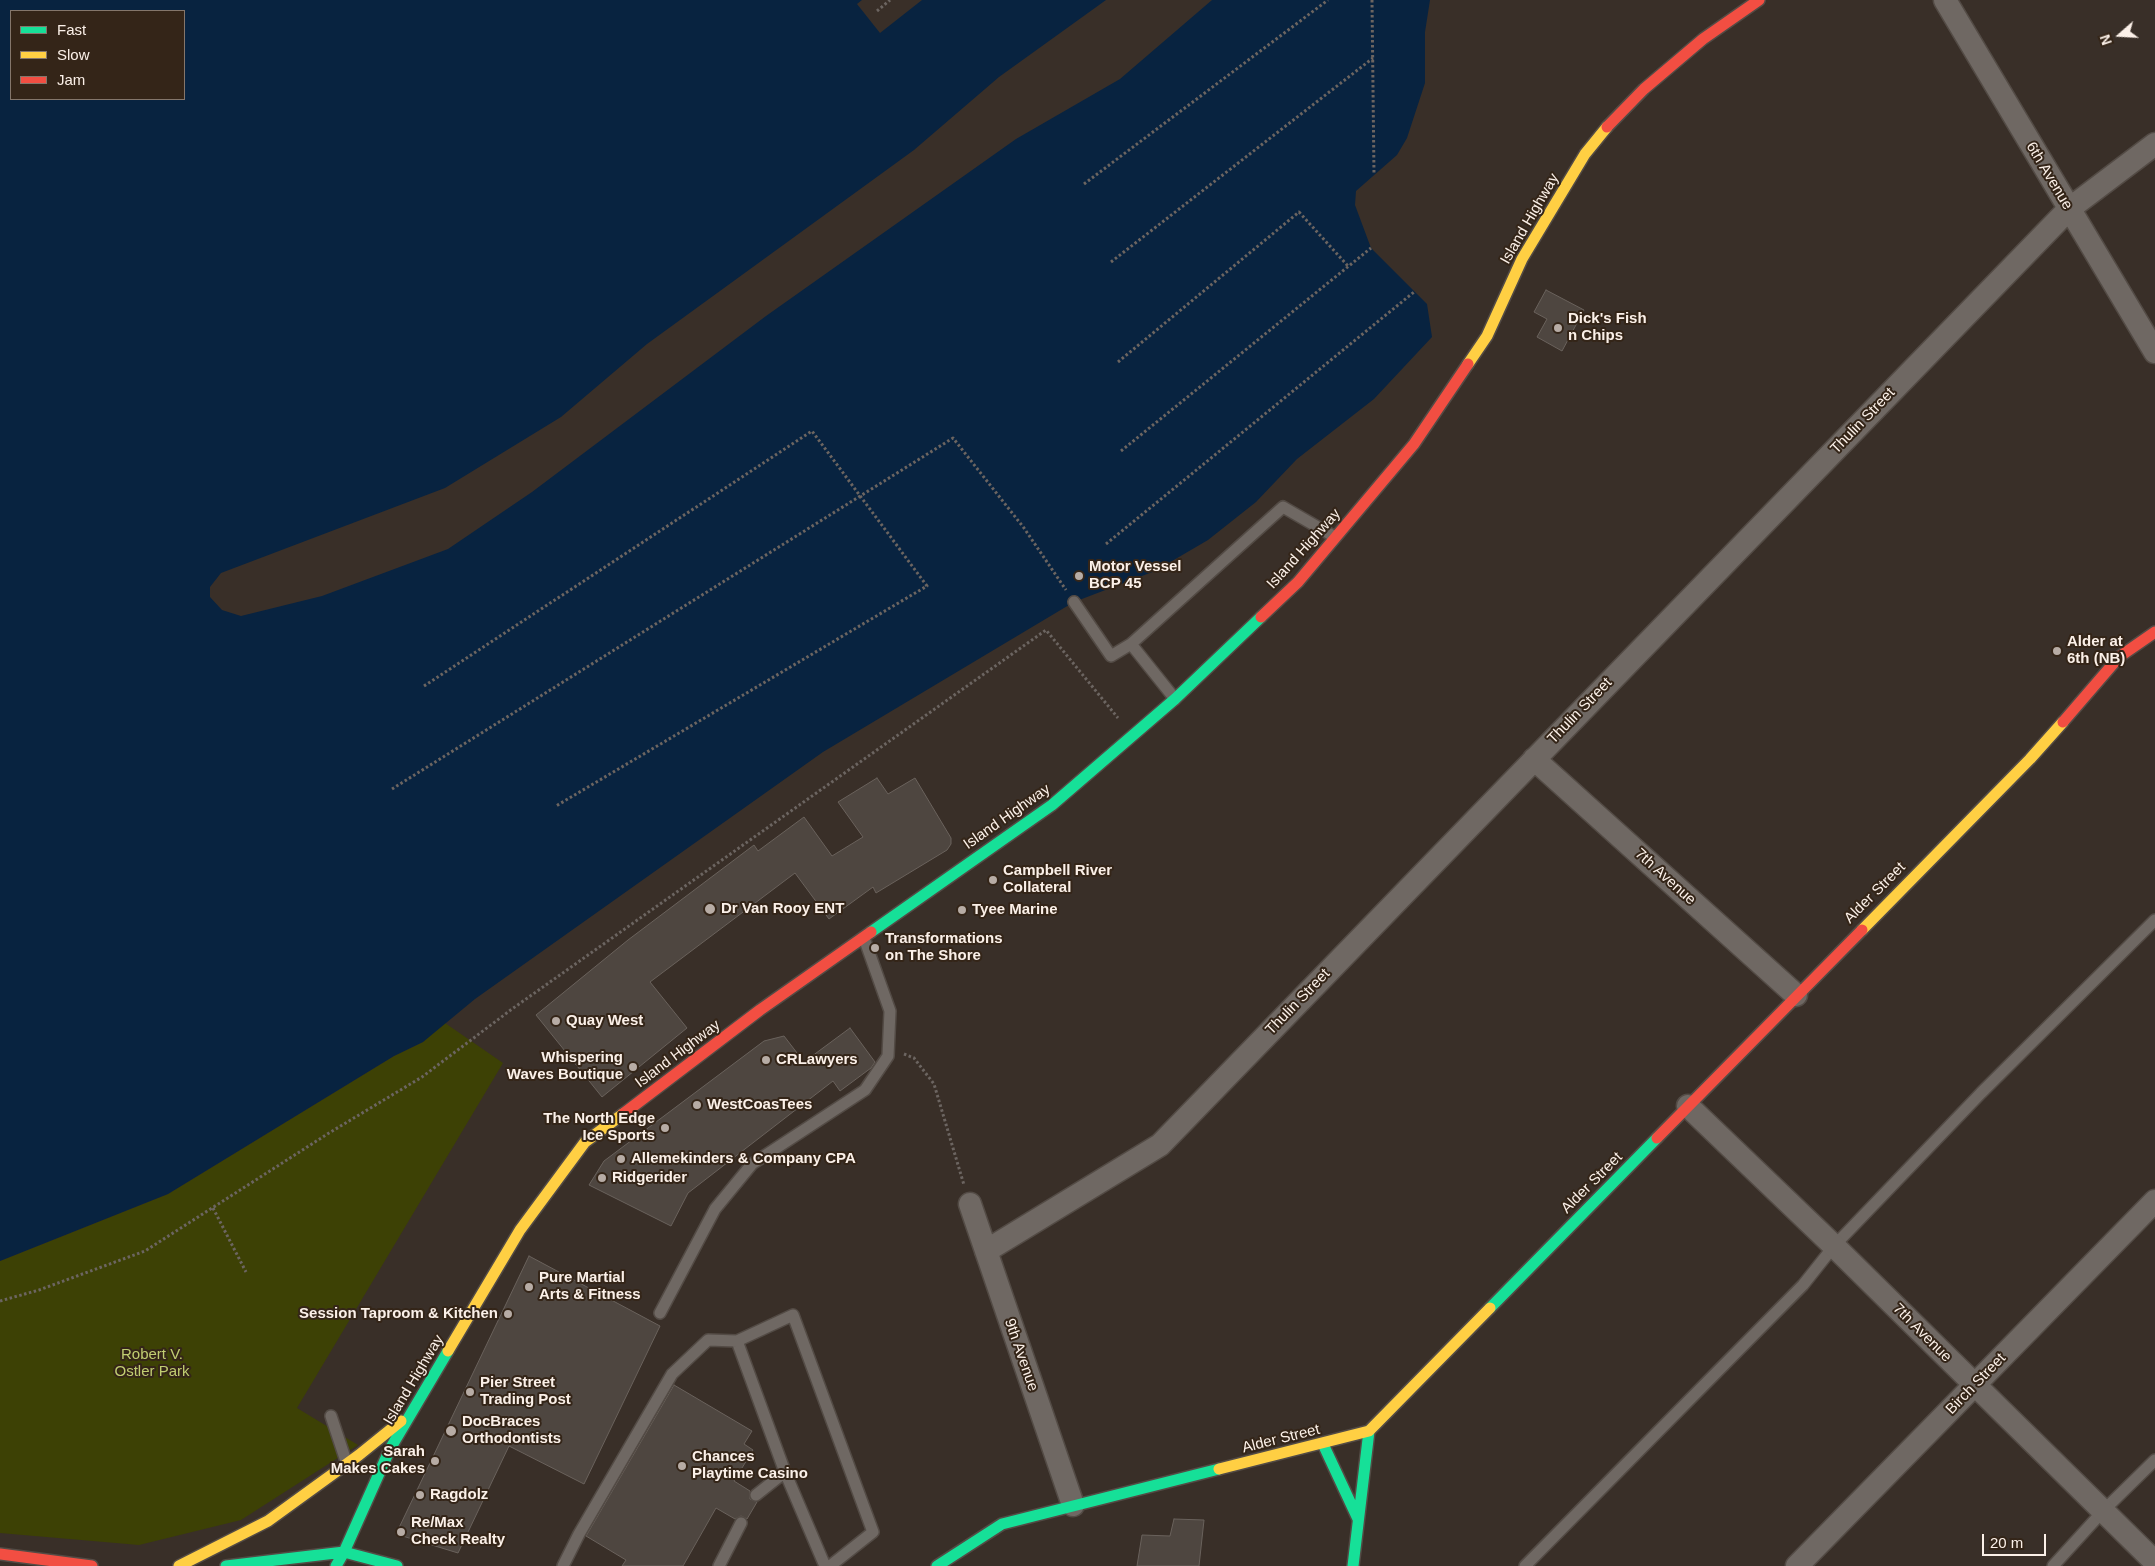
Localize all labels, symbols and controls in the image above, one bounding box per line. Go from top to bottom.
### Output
legend [10,10,185,100]
north arrow [2095,10,2145,60]
text: Fast [57,21,86,38]
text: N [2097,32,2115,47]
text: Slow [57,46,90,63]
text: Jam [57,71,85,88]
street label: 6th Avenue [2022,139,2076,213]
street label: Island Highway [1497,170,1563,268]
place label: Dick's Fish n Chips [1568,310,1647,345]
marker: Dick's Fish n Chips [1552,322,1564,334]
street label: Thulin Street [1827,384,1899,458]
street label: Island Highway [1263,505,1345,593]
place label: Motor Vessel BCP 45 [1089,558,1182,593]
marker: Motor Vessel BCP 45 [1073,570,1085,582]
place label: Alder at 6th (NB) [2067,633,2125,668]
marker: Alder at 6th (NB) [2051,645,2063,657]
street label: Thulin Street [1544,674,1616,748]
street label: Island Highway [960,780,1054,854]
street label: 7th Avenue [1631,845,1699,909]
street label: Alder Street [1841,859,1909,927]
place label: Campbell River Collateral [1003,862,1112,897]
marker: Campbell River Collateral [987,874,999,886]
place label: Dr Van Rooy ENT [721,900,844,918]
place label: Tyee Marine [972,901,1058,919]
marker: Dr Van Rooy ENT [703,902,717,916]
marker: Tyee Marine [956,904,968,916]
place label: Transformations on The Shore [885,930,1003,965]
marker: Transformations on The Shore [869,942,881,954]
street label: Thulin Street [1262,965,1334,1039]
place label: Quay West [566,1012,643,1030]
marker: Quay West [550,1015,562,1027]
street label: Island Highway [632,1016,724,1092]
place label: Whispering Waves Boutique [507,1049,623,1084]
place label: CRLawyers [776,1051,858,1069]
marker: CRLawyers [760,1054,772,1066]
marker: Whispering Waves Boutique [627,1061,639,1073]
place label: WestCoasTees [707,1096,812,1114]
marker: WestCoasTees [691,1099,703,1111]
place label: The North Edge Ice Sports [543,1110,655,1145]
marker: The North Edge Ice Sports [659,1122,671,1134]
street label: Alder Street [1558,1149,1626,1217]
place label: Allemekinders & Company CPA [631,1150,856,1168]
marker: Allemekinders & Company CPA [615,1153,627,1165]
place label: Ridgerider [612,1169,687,1187]
marker: Ridgerider [596,1172,608,1184]
place label: Pure Martial Arts & Fitness [539,1269,641,1304]
marker: Pure Martial Arts & Fitness [523,1281,535,1293]
street label: 7th Avenue [1889,1300,1955,1366]
place label: Session Taproom & Kitchen [299,1305,498,1323]
marker: Session Taproom & Kitchen [502,1308,514,1320]
street label: 9th Avenue [1000,1316,1042,1394]
street label: Island Highway [380,1332,448,1428]
park label: Robert V. Ostler Park [114,1346,190,1381]
street label: Birch Street [1942,1350,2010,1418]
place label: Pier Street Trading Post [480,1374,571,1409]
marker: Pier Street Trading Post [464,1386,476,1398]
place label: DocBraces Orthodontists [462,1413,561,1448]
street label: Alder Street [1240,1421,1322,1457]
marker: DocBraces Orthodontists [444,1424,458,1438]
place label: Sarah Makes Cakes [331,1443,425,1478]
place label: Chances Playtime Casino [692,1448,808,1483]
marker: Sarah Makes Cakes [429,1455,441,1467]
marker: Chances Playtime Casino [676,1460,688,1472]
place label: Ragdolz [430,1486,488,1504]
marker: Ragdolz [414,1489,426,1501]
place label: Re/Max Check Realty [411,1514,505,1549]
scale bar [1985,1524,2049,1556]
marker: Re/Max Check Realty [395,1526,407,1538]
text: 20 m [1990,1534,2023,1551]

